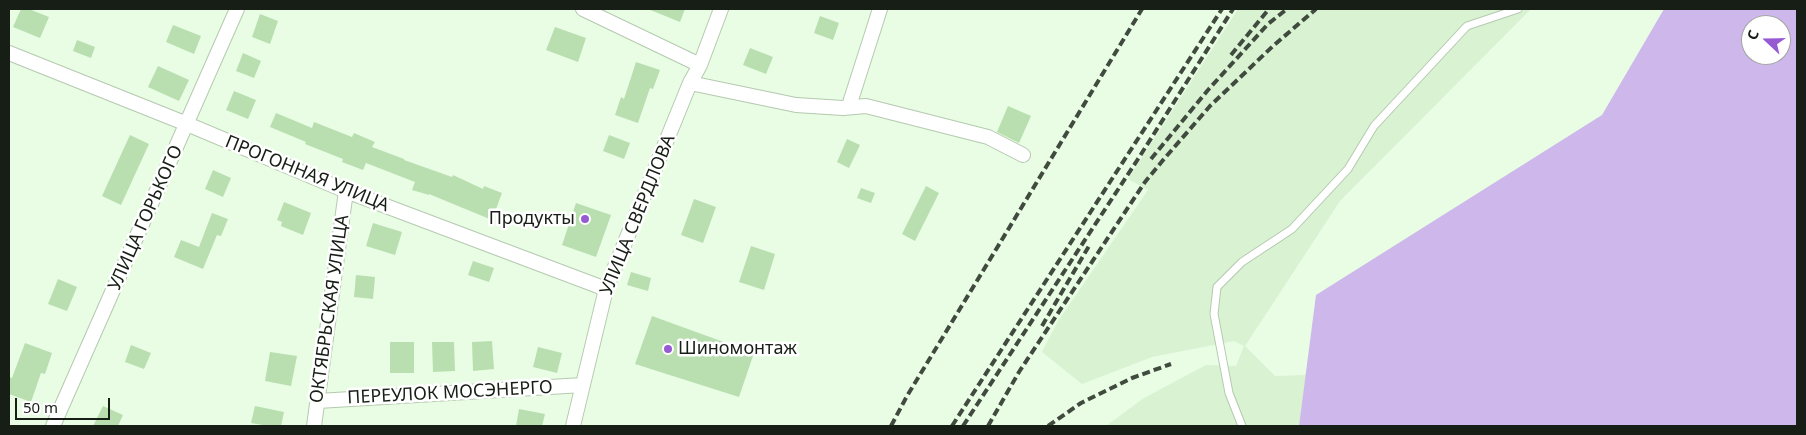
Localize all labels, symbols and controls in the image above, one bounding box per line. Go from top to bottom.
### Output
north arrow [1741,15,1791,65]
text: С [1742,27,1763,42]
street label: ПРОГОННАЯ УЛИЦА [222,131,392,217]
street label: УЛИЦА СВЕРДЛОВА [596,132,680,298]
street label: УЛИЦА ГОРЬКОГО [104,142,188,294]
place label: Продукты [489,208,575,230]
street label: ОКТЯБРЬСКАЯ УЛИЦА [306,213,354,405]
marker: Продукты [579,213,591,225]
place label: Шиномонтаж [678,338,797,360]
marker: Шиномонтаж [662,343,674,355]
street label: ПЕРЕУЛОК МОСЭНЕРГО [347,377,553,409]
scale bar [18,388,112,420]
text: 50 m [23,397,58,417]

